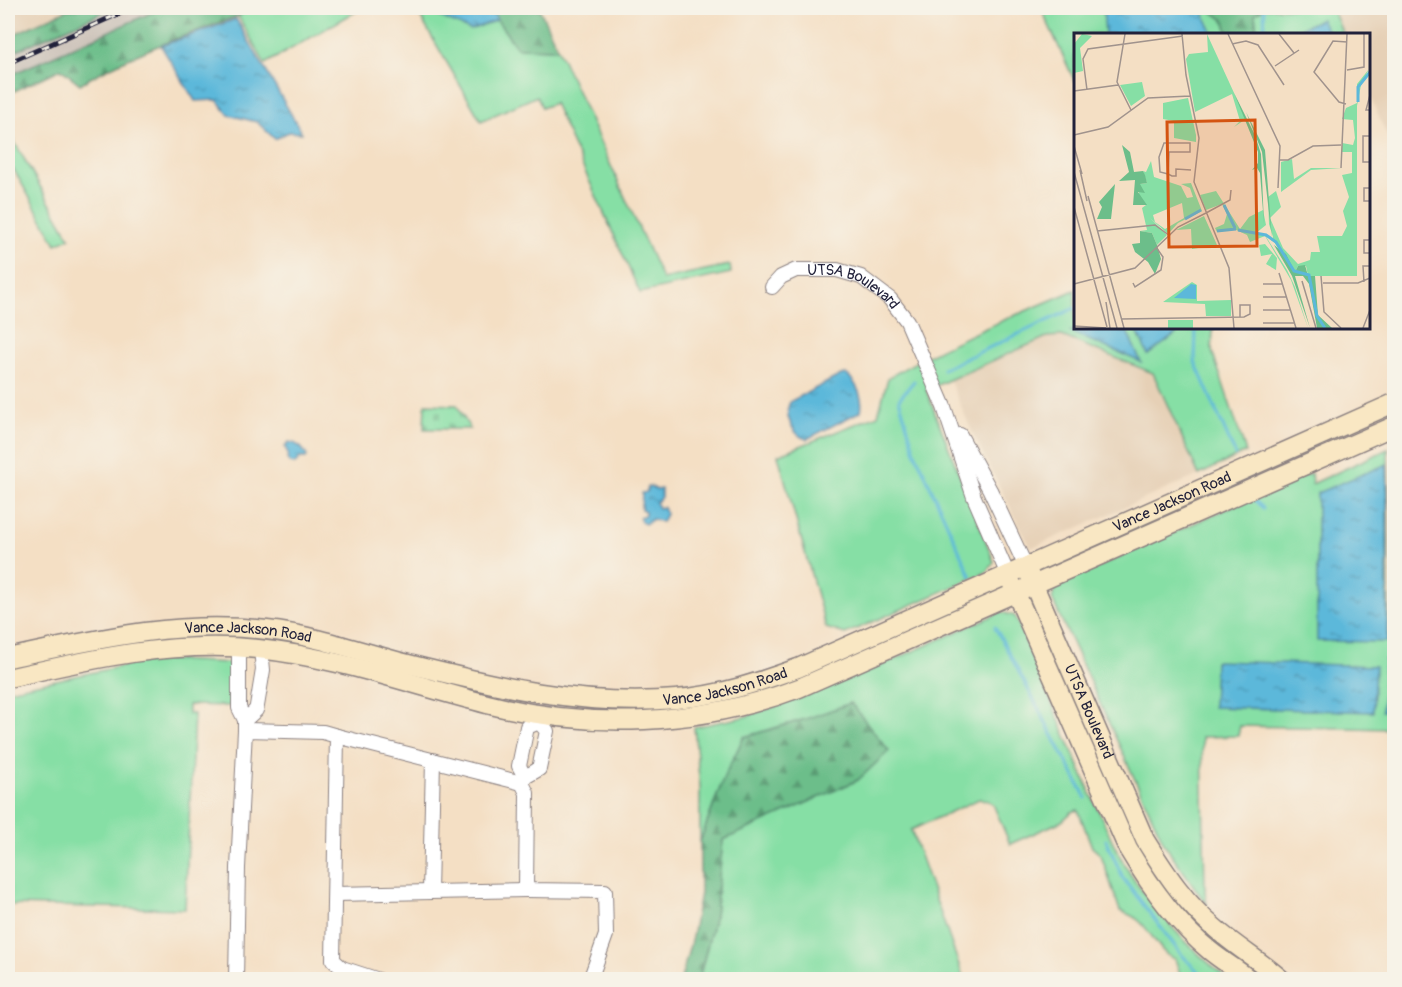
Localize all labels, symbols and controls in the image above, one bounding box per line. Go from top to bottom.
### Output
inset map [1074,33,1369,328]
street label: UTSA Boulevard [807,260,904,313]
street label: Vance Jackson Road [1110,467,1234,536]
street label: Vance Jackson Road [184,618,314,647]
street label: UTSA Boulevard [1060,661,1118,762]
street label: Vance Jackson Road [662,663,790,709]

